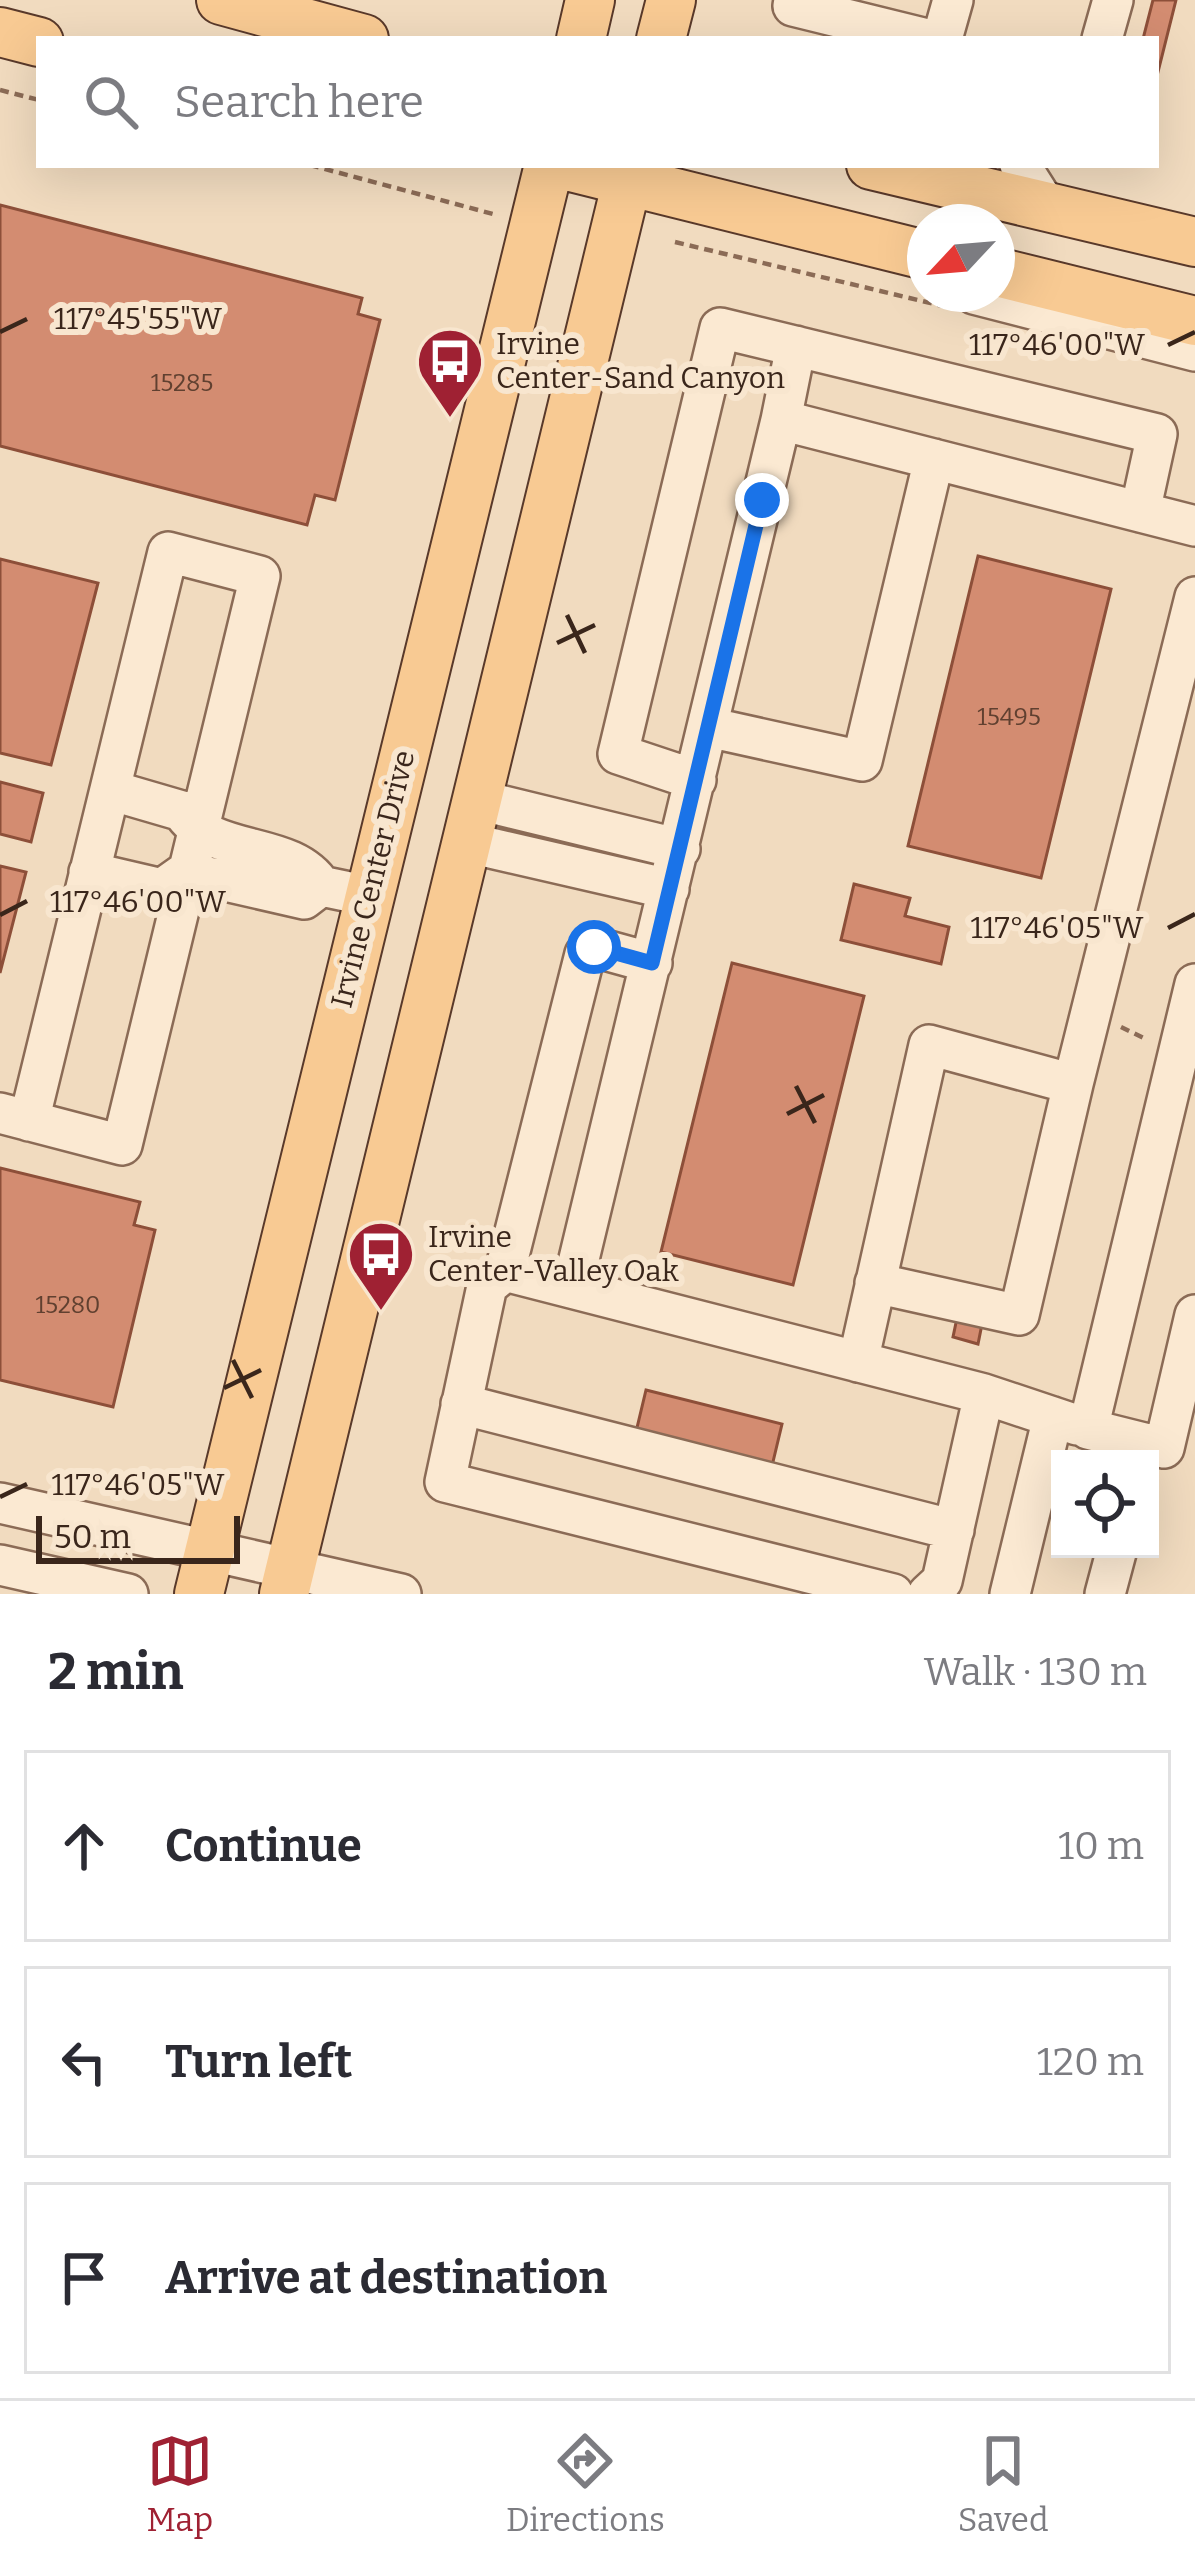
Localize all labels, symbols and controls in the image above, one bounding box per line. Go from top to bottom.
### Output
search box [36,36,1159,168]
icon: search [78,69,144,135]
text: Search here [174,75,424,129]
north arrow [907,204,1015,312]
text: 117°45'55"W [54,301,222,337]
bus stop icon: Irvine Center-Sand Canyon [415,326,485,420]
place label: Irvine Center-Sand Canyon [496,326,785,396]
text: 117°46'00"W [969,327,1145,363]
house number: 15285 [151,369,213,397]
route end [735,473,789,527]
house number: 15495 [977,703,1041,731]
street label: Irvine Center Drive [324,747,422,1011]
text: 117°46'00"W [50,884,226,920]
text: 117°46'05"W [971,910,1144,946]
route start [567,920,621,974]
bus stop icon: Irvine Center-Valley Oak [346,1219,416,1313]
place label: Irvine Center-Valley Oak [428,1219,679,1289]
house number: 15280 [35,1291,101,1319]
map controls [1051,1450,1159,1558]
button: locate [1051,1450,1159,1558]
text: 117°46'05"W [52,1467,225,1503]
scale bar [36,1510,240,1563]
text: 50 m [54,1517,131,1557]
text: 2 min [48,1641,184,1703]
text: Walk · 130 m [924,1649,1147,1695]
icon: ahead [51,1813,117,1879]
text: Continue [165,1819,362,1873]
text: 10 m [1058,1823,1144,1869]
icon: left [51,2029,117,2095]
text: Turn left [165,2035,352,2089]
text: 120 m [1037,2039,1144,2085]
icon: arrive [51,2245,117,2311]
text: Arrive at destination [165,2251,607,2305]
tab: Map [147,2428,213,2540]
tab: Directions [506,2428,665,2540]
tab: Saved [958,2428,1048,2540]

